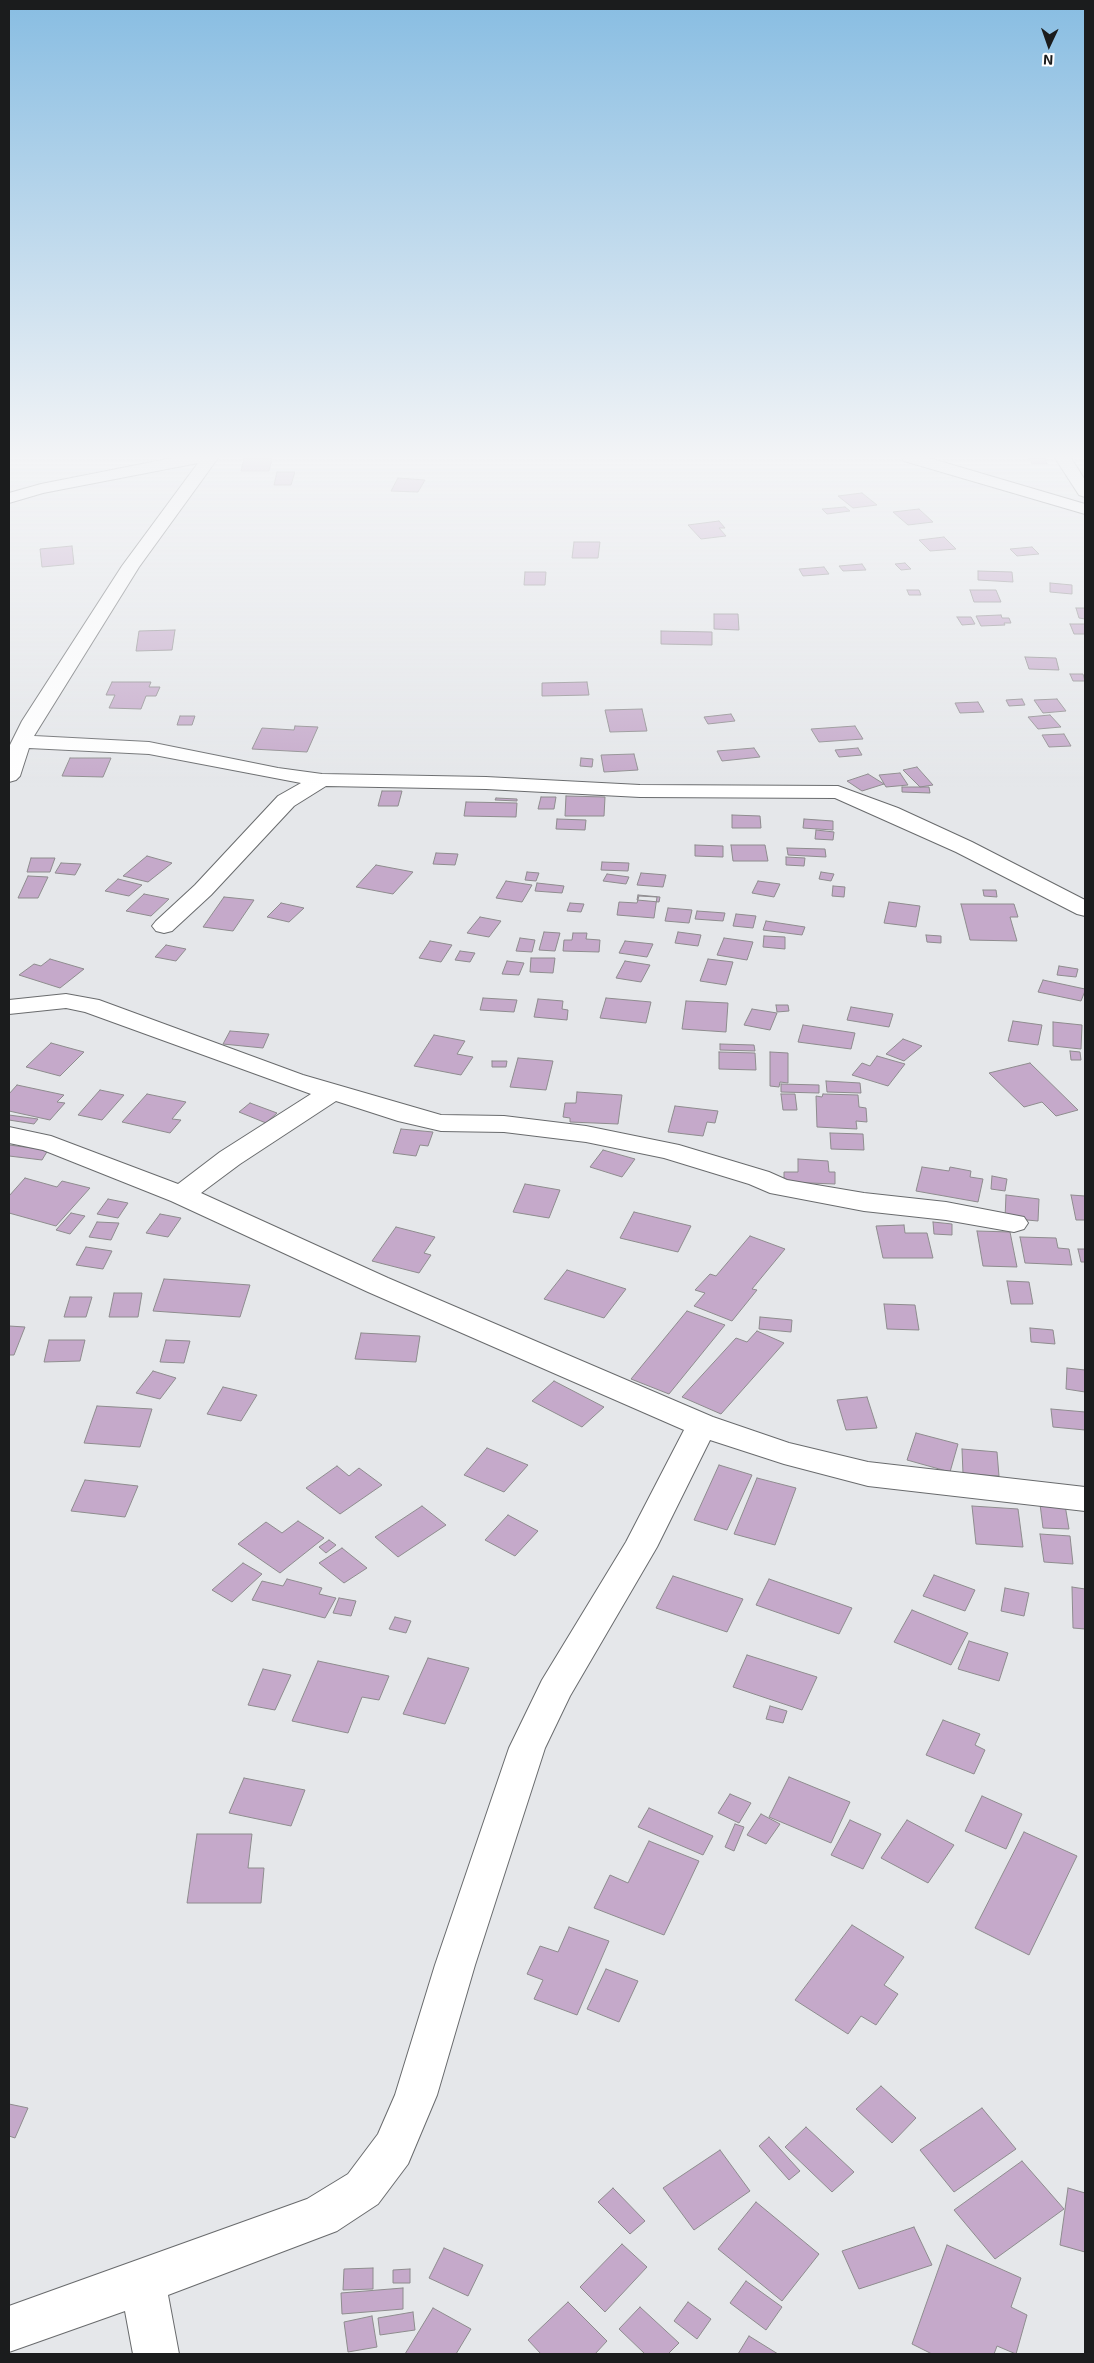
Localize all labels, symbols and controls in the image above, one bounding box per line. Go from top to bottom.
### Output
north arrow [1024,20,1074,70]
text: N [1043,52,1054,69]

